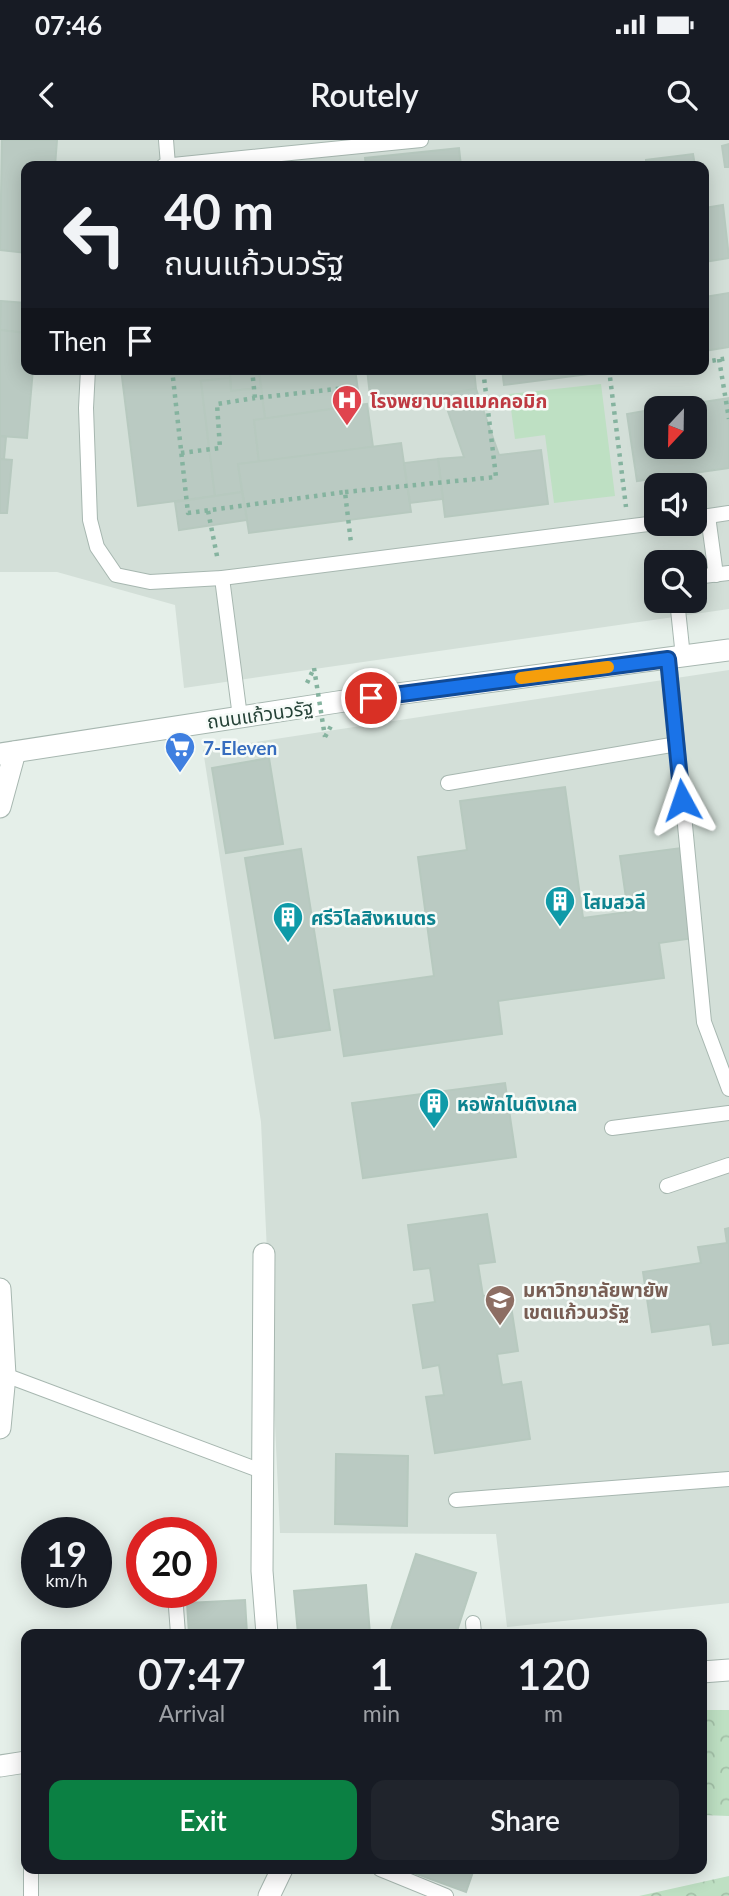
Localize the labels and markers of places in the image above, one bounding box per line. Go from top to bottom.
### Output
hospital icon: โรงพยาบาลแมคคอมิก [330,383,364,427]
place label: โรงพยาบาลแมคคอมิก [370,389,547,412]
pin [341,668,401,728]
supermarket icon: 7-Eleven [163,730,197,774]
place label: 7-Eleven [203,736,277,759]
building icon: โสมสวลี [543,884,577,928]
place label: โสมสวลี [583,890,646,913]
building icon: ศรีวิไลสิงหเนตร [271,900,305,944]
place label: ศรีวิไลสิงหเนตร [311,906,436,929]
building icon: หอพักไนติงเกล [417,1086,451,1130]
place label: หอพักไนติงเกล [457,1092,578,1115]
place label: มหาวิทยาลัยพายัพ เขตแก้วนวรัฐ [523,1278,669,1323]
school or university icon: มหาวิทยาลัยพายัพ เขตแก้วนวรัฐ [483,1283,517,1327]

